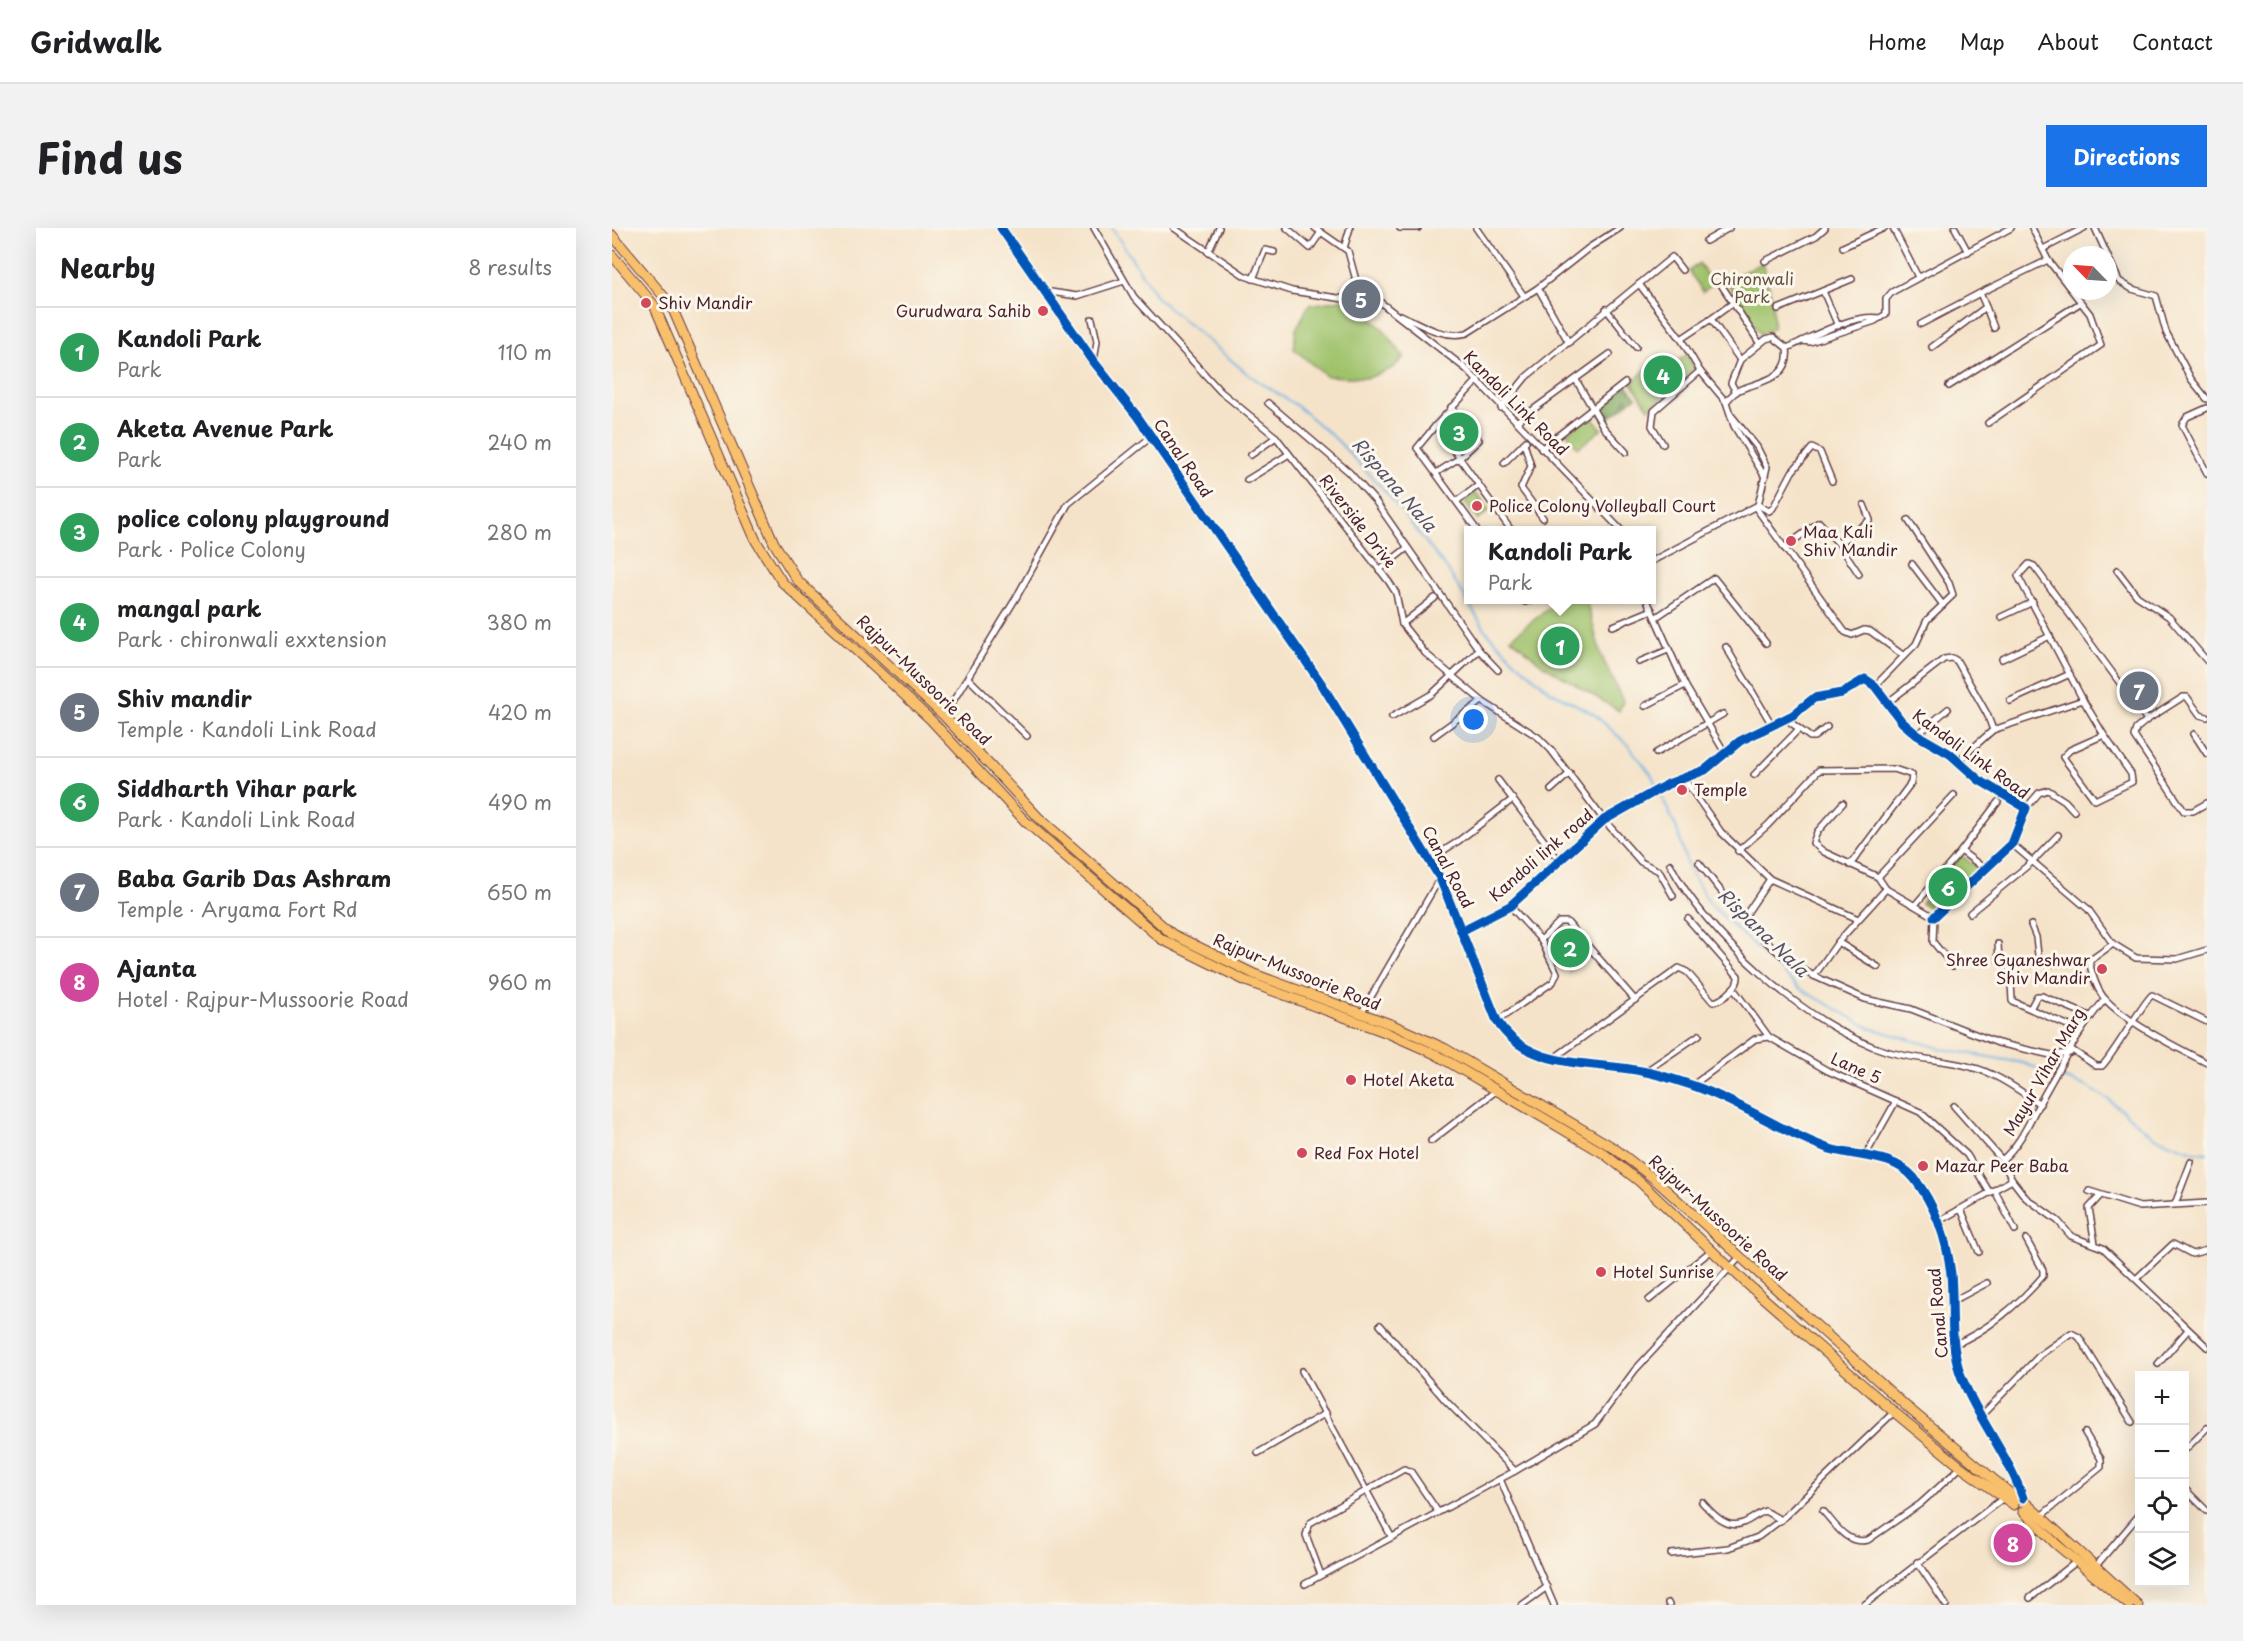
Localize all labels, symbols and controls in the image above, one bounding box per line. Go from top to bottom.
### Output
text: Gridwalk [30,20,162,63]
text: Home [1868,25,1927,57]
text: Map [1960,25,2005,57]
text: About [2038,25,2099,57]
text: Contact [2132,25,2213,57]
text: Find us [36,125,183,188]
button: Directions [2046,125,2207,187]
north arrow [2063,246,2117,300]
text: Nearby [60,248,155,287]
text: 8 results [468,252,552,282]
park label: Chironwali Park [1710,266,1794,308]
pin: 5 [1342,276,1380,322]
place label: Shiv Mandir [658,290,753,314]
marker: Shiv Mandir [639,296,653,310]
place label: Gurudwara Sahib [896,298,1031,322]
marker: Gurudwara Sahib [1036,304,1050,318]
text: Kandoli Park [117,321,261,354]
text: 1 [75,337,84,367]
text: 110 m [498,337,552,367]
street label: Kandoli Link Road [1459,344,1575,460]
pin: 4 [1644,352,1682,398]
text: Park [117,354,162,384]
pin: 3 [1440,410,1478,454]
text: Aketa Avenue Park [117,411,333,444]
street label: Canal Road [1149,413,1219,502]
text: 2 [72,427,87,457]
text: 240 m [487,427,552,457]
water label: Rispana Nala [1346,431,1444,538]
text: Park [117,444,162,474]
street label: Riverside Drive [1314,468,1403,572]
place label: Police Colony Volleyball Court [1489,493,1716,517]
marker: Police Colony Volleyball Court [1470,499,1484,513]
text: police colony playground [117,501,389,534]
text: 3 [73,517,86,547]
text: 280 m [487,517,552,547]
place label: Maa Kali Shiv Mandir [1803,519,1898,561]
popup [1464,526,1656,604]
text: Park · Police Colony [117,534,306,564]
text: Kandoli Park [1488,534,1632,567]
marker: Maa Kali Shiv Mandir [1784,534,1798,548]
text: Park [1488,567,1532,597]
text: mangal park [117,591,262,624]
text: 4 [73,607,86,637]
text: 380 m [486,607,552,637]
street label: Rajpur-Mussoorie Road [852,609,997,750]
text: Park · chironwali exxtension [117,624,387,654]
pin: 1 [1540,624,1580,668]
pin: 7 [2120,668,2158,714]
text: Shiv mandir [117,681,252,714]
text: 5 [73,697,86,727]
text: 420 m [488,697,552,727]
street label: Kandoli Link Road [1908,702,2035,804]
your location [1459,705,1488,734]
text: Temple · Kandoli Link Road [117,714,377,744]
text: Siddharth Vihar park [117,771,357,804]
place label: Temple [1694,777,1747,801]
marker: Temple [1675,783,1689,797]
text: 6 [72,787,87,817]
text: 490 m [488,787,552,817]
street label: Kandoli link road [1483,802,1598,906]
text: Park · Kandoli Link Road [117,804,356,834]
street label: Canal Road [1417,821,1481,912]
text: Baba Garib Das Ashram [117,861,391,894]
pin: 6 [1928,864,1968,910]
text: 7 [74,877,85,907]
text: 650 m [487,877,552,907]
water label: Rispana Nala [1712,881,1816,983]
text: Temple · Aryama Fort Rd [117,894,358,924]
street label: Rajpur-Mussoorie Road [1210,926,1385,1016]
pin: 2 [1550,926,1590,970]
place label: Shree Gyaneshwar Shiv Mandir [1945,947,2091,989]
text: Ajanta [117,951,197,984]
marker: Shree Gyaneshwar Shiv Mandir [2095,962,2109,976]
text: 8 [73,967,86,997]
text: 960 m [488,967,552,997]
text: Hotel · Rajpur-Mussoorie Road [117,984,409,1014]
street label: Mayur Vihar Marg [1997,1003,2090,1140]
street label: Lane 5 [1828,1045,1885,1089]
place label: Hotel Aketa [1363,1067,1454,1091]
marker: Hotel Aketa [1344,1073,1358,1087]
place label: Red Fox Hotel [1314,1140,1419,1164]
marker: Red Fox Hotel [1295,1146,1309,1160]
street label: Rajpur-Mussoorie Road [1644,1148,1793,1286]
place label: Mazar Peer Baba [1935,1153,2069,1177]
marker: Mazar Peer Baba [1916,1159,1930,1173]
place label: Hotel Sunrise [1613,1259,1714,1283]
marker: Hotel Sunrise [1594,1265,1608,1279]
street label: Canal Road [1921,1267,1953,1359]
map controls [2135,1371,2189,1587]
button: + [2135,1371,2189,1425]
button: − [2135,1425,2189,1479]
button: locate [2135,1479,2189,1533]
pin: 8 [1994,1520,2032,1566]
button: layers [2135,1533,2189,1587]

